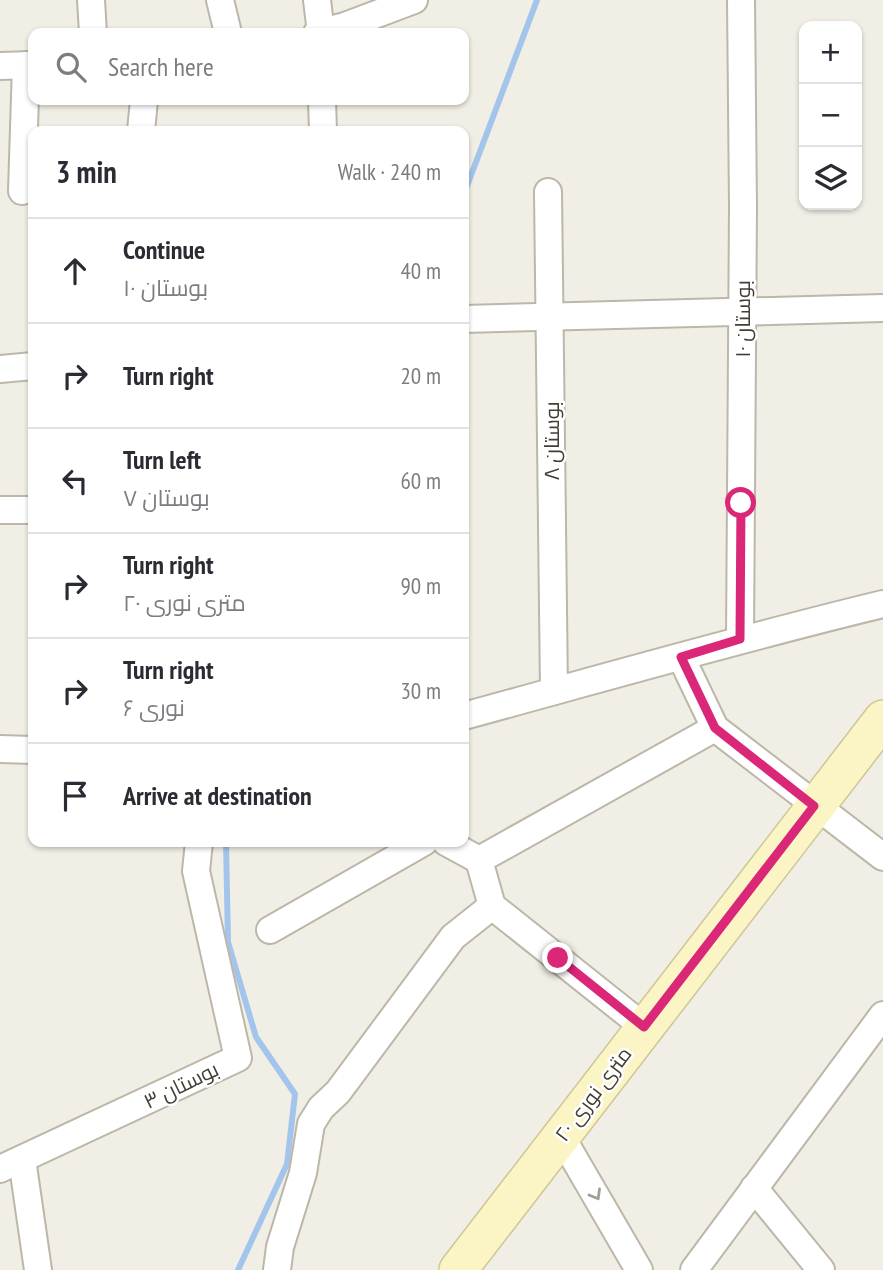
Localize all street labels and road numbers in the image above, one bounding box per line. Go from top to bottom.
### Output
street label: بوستان ۱۰ [729,280,756,358]
street label: بوستان ۸ [538,401,565,481]
street label: ۲۰ متری نوری [548,1041,638,1147]
street label: بوستان ۳ [139,1055,223,1115]

